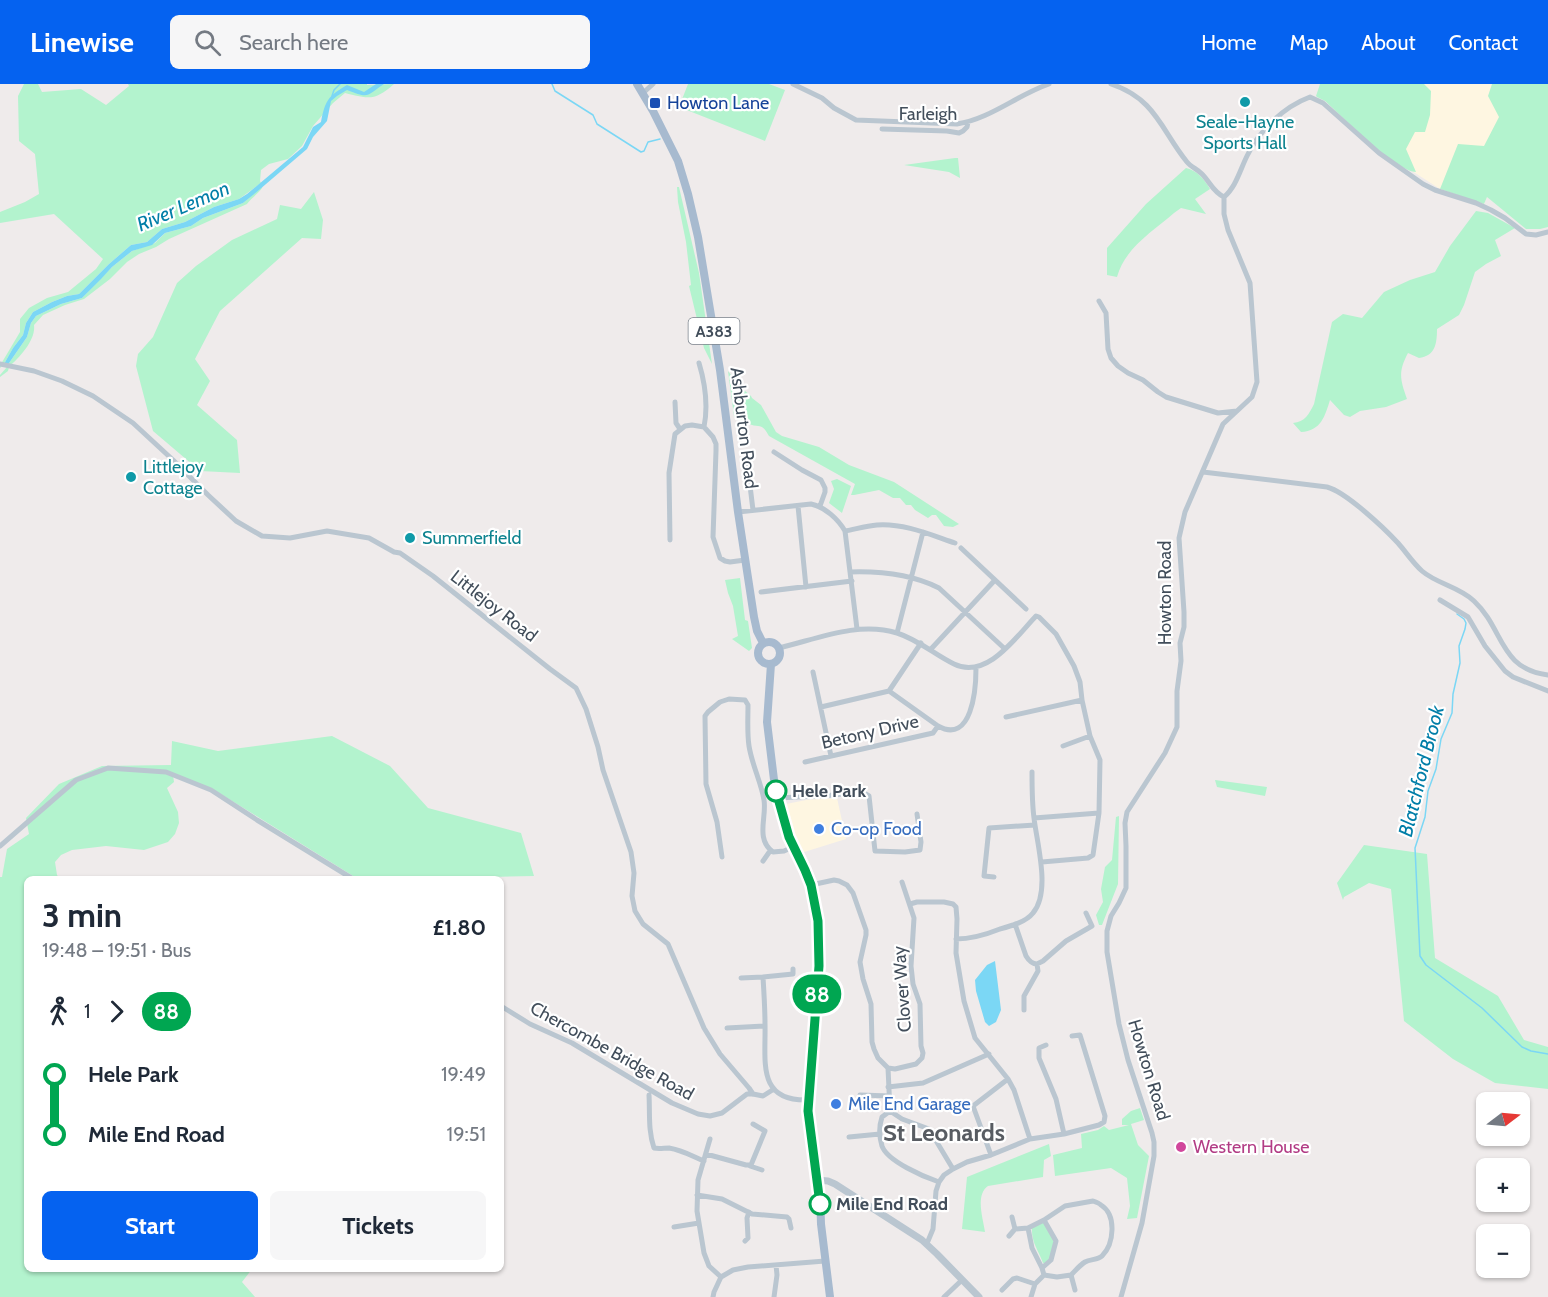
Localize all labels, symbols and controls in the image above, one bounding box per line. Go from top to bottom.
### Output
search box [170,15,590,69]
text: Linewise [30,25,134,59]
icon: search [191,26,224,59]
text: Search here [239,29,348,56]
text: Home [1201,30,1257,55]
text: Map [1290,30,1328,55]
text: About [1361,30,1415,55]
text: Contact [1448,30,1518,55]
place label: Howton Lane [667,92,769,114]
marker: Seale-Hayne Sports Hall [1238,95,1252,109]
marker: Howton Lane [648,96,662,110]
street label: Farleigh [899,103,957,125]
place label: Seale-Hayne Sports Hall [1196,111,1294,154]
water label: River Lemon [133,176,233,236]
road number: A383 [688,318,740,344]
street label: Ashburton Road [726,366,762,490]
place label: Littlejoy Cottage [143,456,204,499]
marker: Littlejoy Cottage [124,470,138,484]
place label: Summerfield [422,527,521,549]
marker: Summerfield [403,531,417,545]
street label: Howton Road [1154,541,1176,645]
street label: Littlejoy Road [446,565,542,647]
water label: Blatchford Brook [1393,702,1449,839]
street label: Betony Drive [819,710,921,754]
marker: Hele Park [765,780,787,802]
place label: Hele Park [792,780,867,802]
place label: Co-op Food [831,818,922,840]
marker: Co-op Food [812,822,826,836]
text: 3 min [42,895,122,935]
text: £1.80 [433,914,486,941]
text: 19:48 – 19:51 · Bus [42,938,191,962]
street label: Clover Way [888,945,916,1033]
line badge: 88 [790,974,844,1014]
text: 88 [804,982,830,1007]
icon: walk [42,995,75,1028]
icon: forward [100,995,133,1028]
street label: Chercombe Bridge Road [526,997,698,1105]
text: 1 [84,999,91,1023]
text: 88 [154,999,179,1024]
street label: Howton Road [1123,1017,1175,1123]
text: Hele Park [88,1061,179,1088]
text: 19:49 [441,1062,486,1086]
north arrow [1476,1092,1530,1146]
map controls [1476,1092,1530,1278]
place label: Mile End Garage [848,1093,971,1115]
marker: Mile End Garage [829,1097,843,1111]
district label: St Leonards [883,1118,1005,1147]
text: Mile End Road [88,1121,225,1148]
text: 19:51 [447,1122,486,1146]
place label: Western House [1193,1136,1309,1158]
marker: Western House [1174,1140,1188,1154]
button: + [1476,1158,1530,1212]
button: Start [42,1191,258,1260]
button: Tickets [270,1191,486,1260]
marker: Mile End Road [809,1193,831,1215]
place label: Mile End Road [836,1193,948,1215]
button: − [1476,1224,1530,1278]

